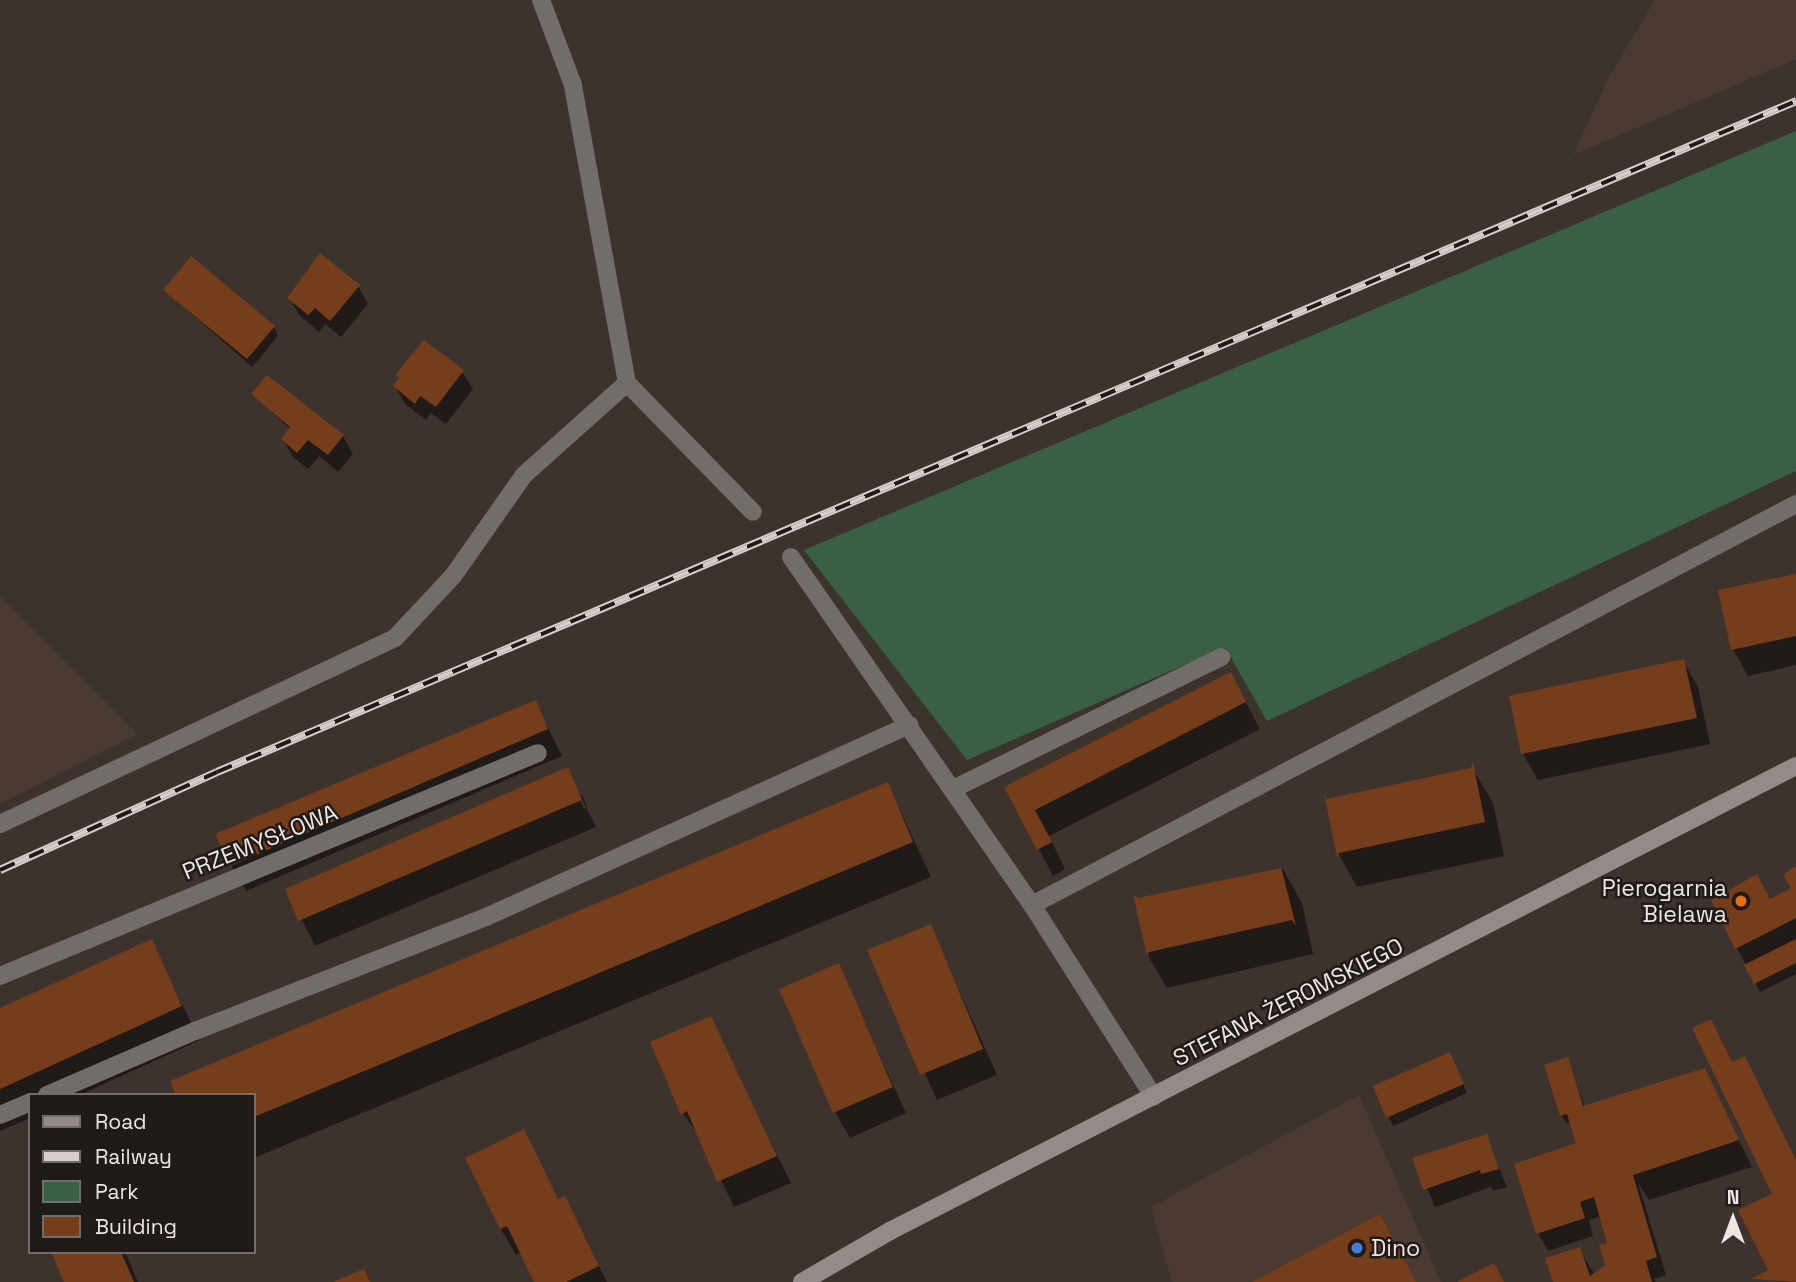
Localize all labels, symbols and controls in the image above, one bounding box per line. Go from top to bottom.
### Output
street label: PRZEMYSŁOWA [178,798,342,886]
place label: Pierogarnia Bielawa [1602,874,1727,928]
marker: Pierogarnia Bielawa [1733,893,1749,909]
street label: STEFANA ŻEROMSKIEGO [1168,932,1408,1072]
legend [28,1093,256,1254]
text: Road [95,1108,147,1135]
text: Railway [95,1143,172,1170]
text: Park [95,1178,139,1205]
north arrow [1698,1184,1768,1254]
text: N [1727,1185,1739,1210]
text: Building [95,1213,177,1240]
place label: Dino [1371,1234,1420,1262]
marker: Dino [1349,1240,1365,1256]

